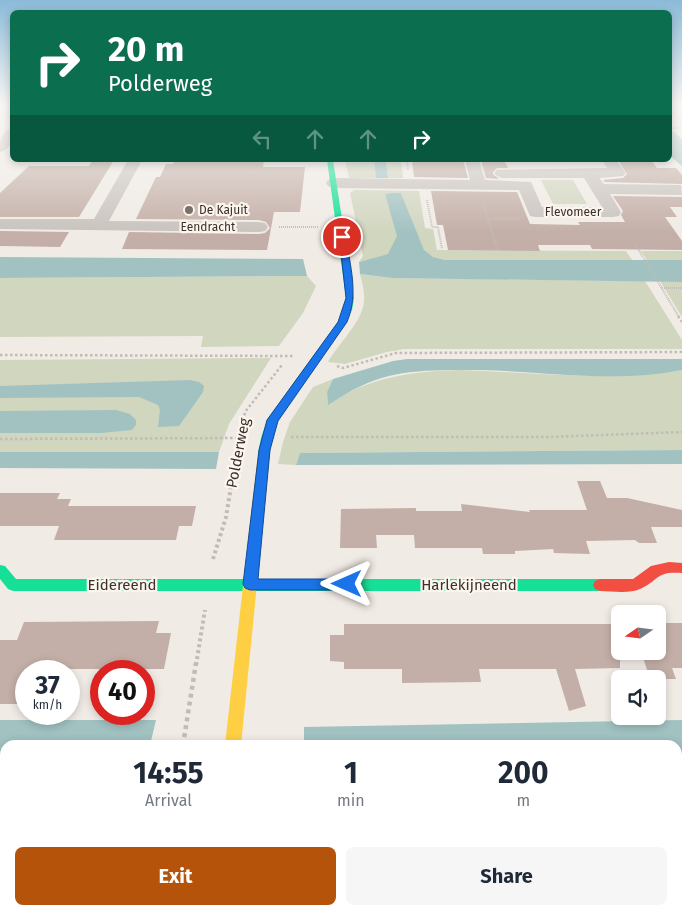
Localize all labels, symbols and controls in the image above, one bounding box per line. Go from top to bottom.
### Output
text: 20 m [108,28,184,70]
icon: right [25,30,90,95]
text: Polderweg [108,70,212,97]
icon: left [248,125,276,153]
icon: ahead [301,125,329,153]
icon: ahead [354,125,382,153]
icon: right [407,125,435,153]
place label: De Kajuit [199,203,249,217]
marker: De Kajuit [183,204,195,216]
street label: Flevomeer [545,205,602,219]
pin [321,216,363,258]
street label: Eendracht [181,220,236,234]
icon: arrive [328,223,356,251]
street label: Polderweg [222,416,254,490]
position arrow [320,557,372,609]
street label: Eidereend [88,576,156,594]
street label: Harlekijneend [421,576,517,594]
north arrow [611,605,666,660]
map controls [611,605,666,725]
speed limit sign: 40 [90,660,155,725]
button: sound [611,670,666,725]
text: 37 [35,671,60,701]
text: km/h [33,698,62,712]
text: 14:55 [133,755,204,791]
text: 1 [344,755,358,791]
text: 200 [498,755,549,791]
text: Arrival [145,791,192,810]
text: min [337,791,365,810]
text: m [516,791,530,810]
button: Exit [15,847,336,905]
button: Share [346,847,667,905]

